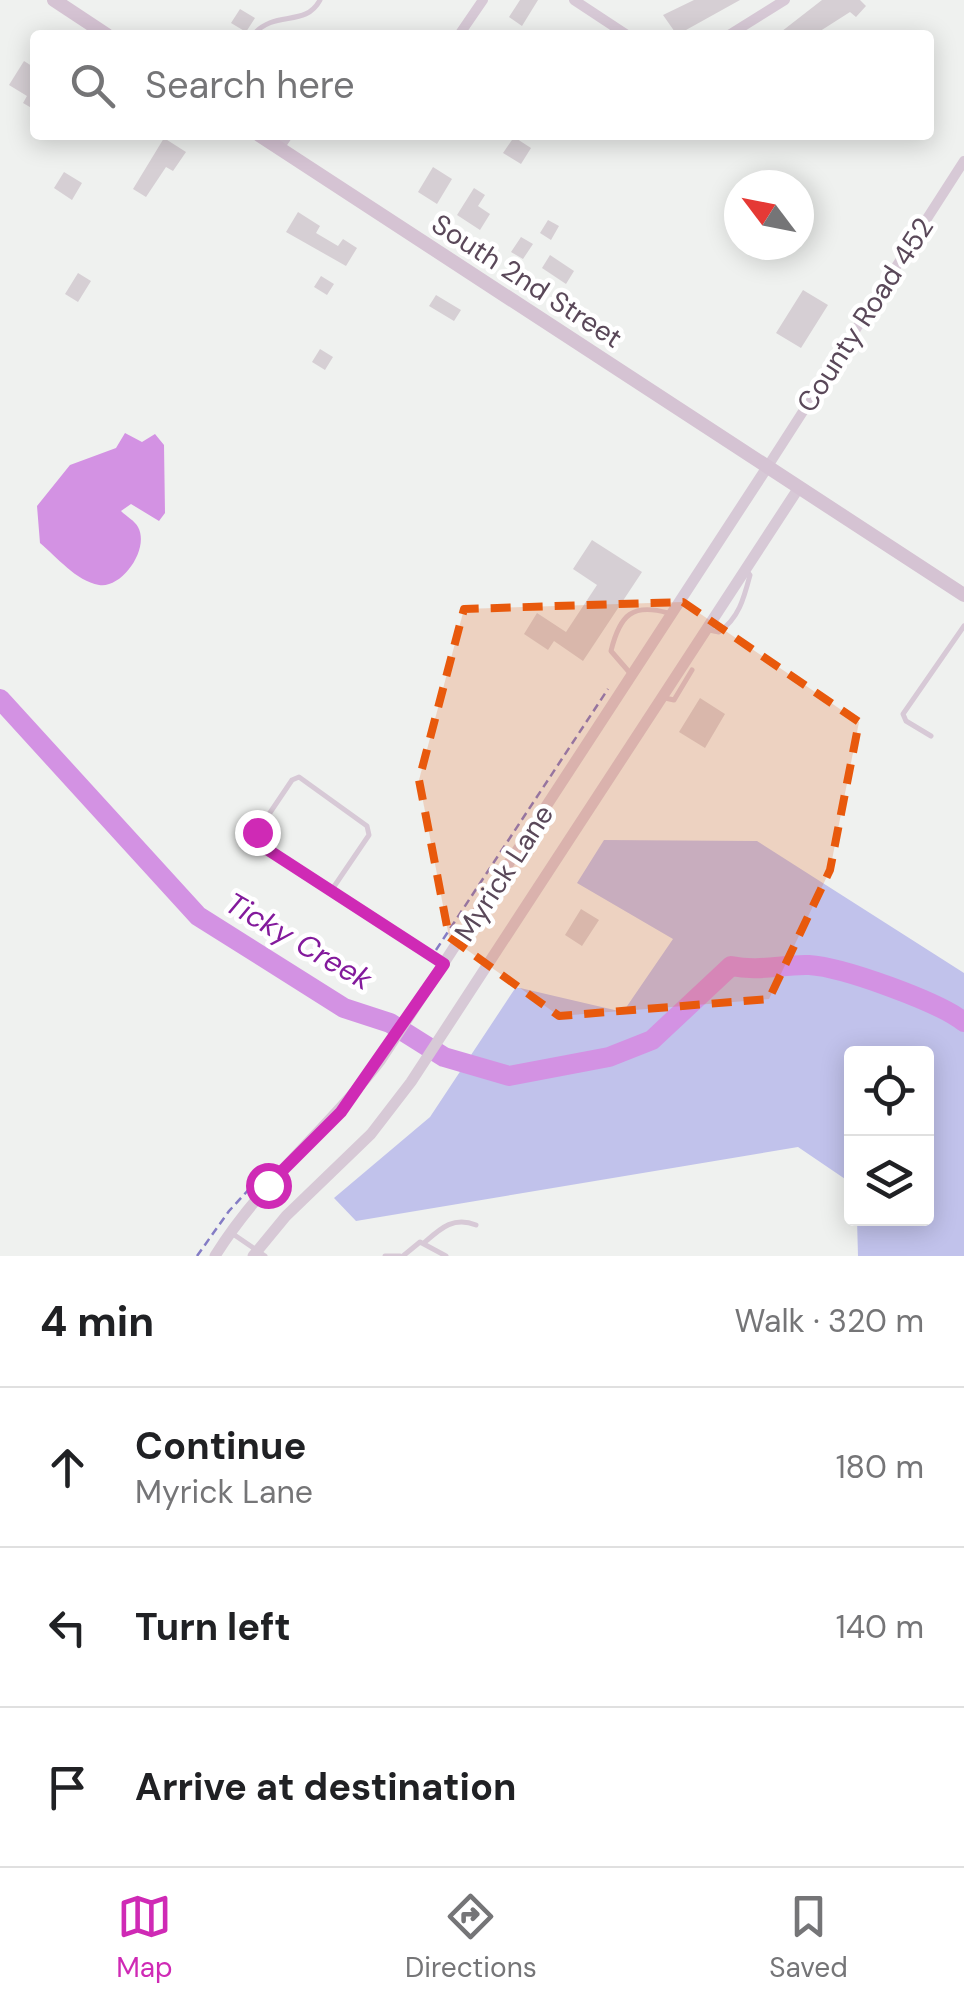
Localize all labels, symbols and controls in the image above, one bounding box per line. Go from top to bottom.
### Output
search box [30,30,934,140]
icon: search [65,58,120,113]
text: Search here [145,60,355,110]
north arrow [724,170,814,260]
street label: South 2nd Street [425,206,629,356]
street label: County Road 452 [788,211,942,419]
street label: Myrick Lane [446,798,562,948]
route end [235,810,281,856]
water label: Ticky Creek [218,883,380,999]
map controls [844,1046,934,1226]
button: locate [844,1046,934,1136]
button: layers [844,1136,934,1226]
route start [246,1163,292,1209]
text: 4 min [40,1294,154,1349]
text: Walk · 320 m [735,1300,924,1342]
text: Continue [135,1421,306,1471]
icon: ahead [40,1440,95,1495]
text: 180 m [836,1446,924,1488]
text: Myrick Lane [135,1471,313,1513]
icon: left [40,1600,95,1655]
text: Turn left [135,1602,291,1652]
text: 140 m [836,1606,924,1648]
icon: arrive [40,1760,95,1815]
text: Arrive at destination [135,1762,517,1812]
tab: Map [116,1889,173,1986]
tab: Directions [405,1889,537,1986]
tab: Saved [769,1889,848,1986]

